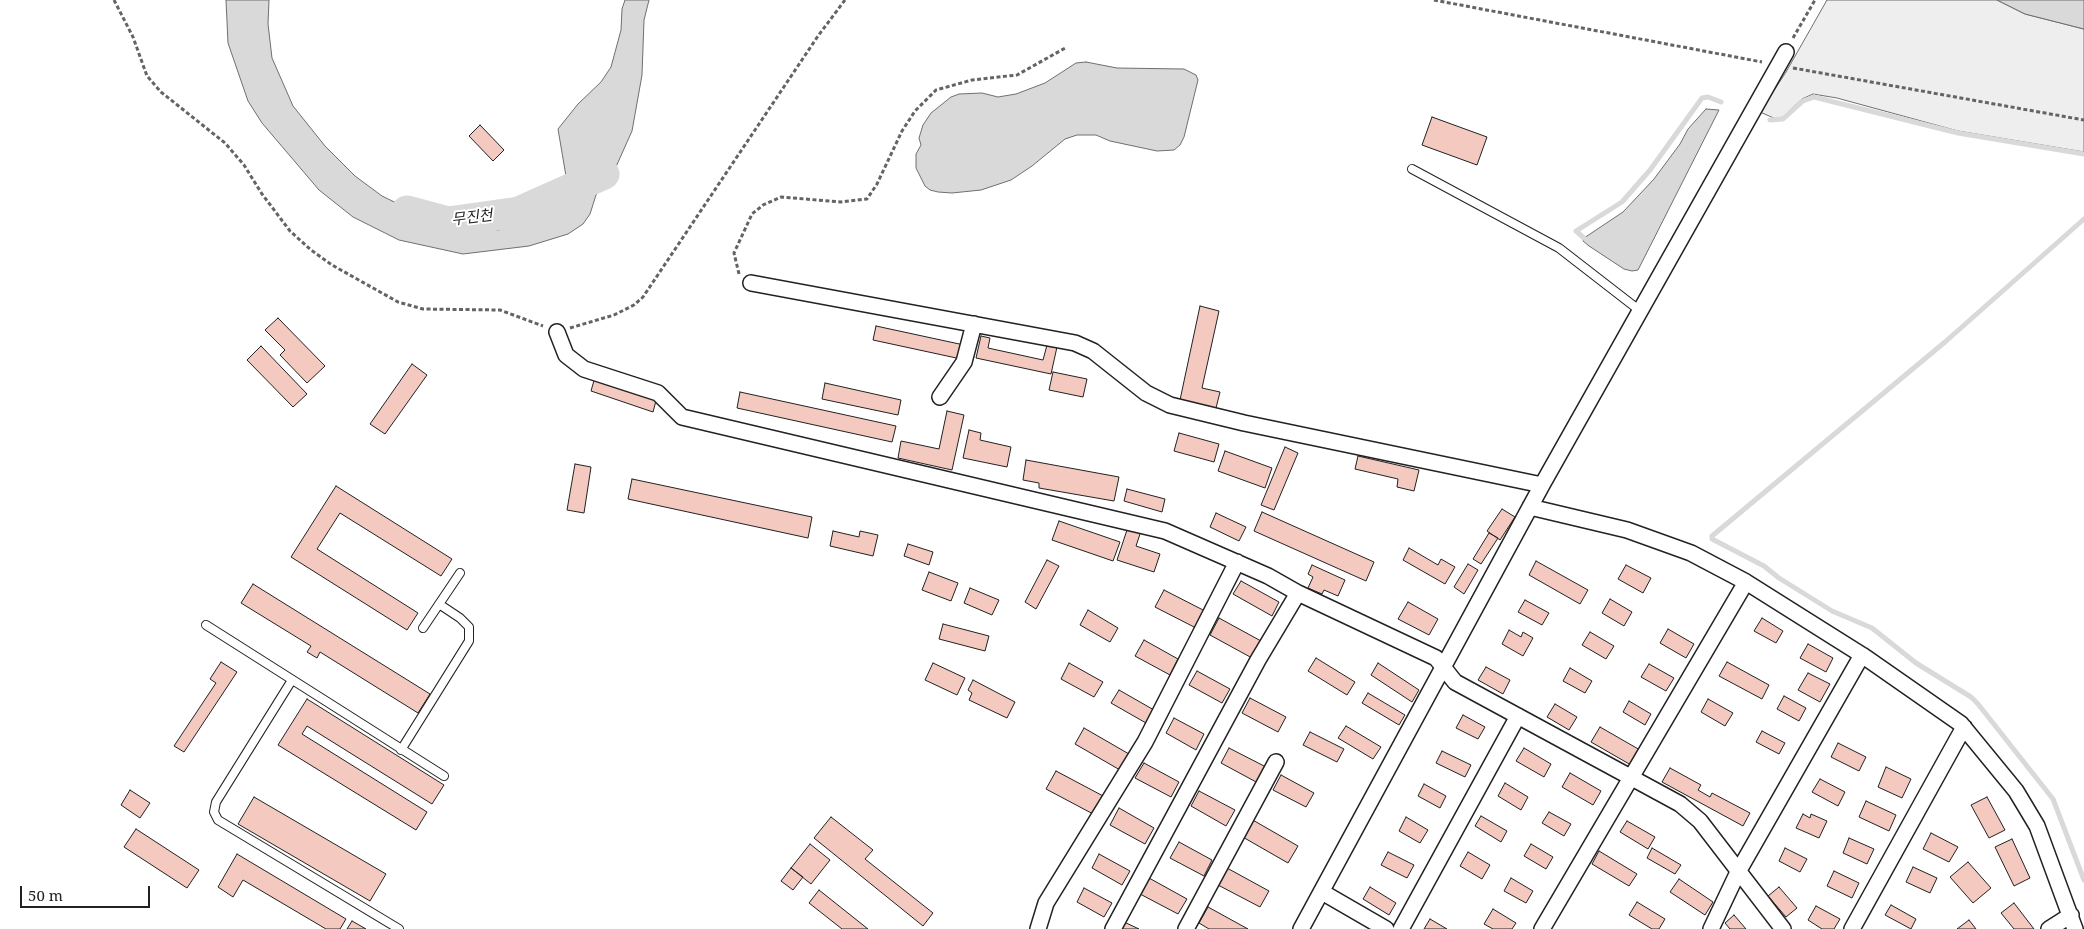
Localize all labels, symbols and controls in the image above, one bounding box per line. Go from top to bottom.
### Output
water label: 무진천 [450,207,494,229]
scale bar [22,876,152,908]
text: 50 m [28,885,63,905]

